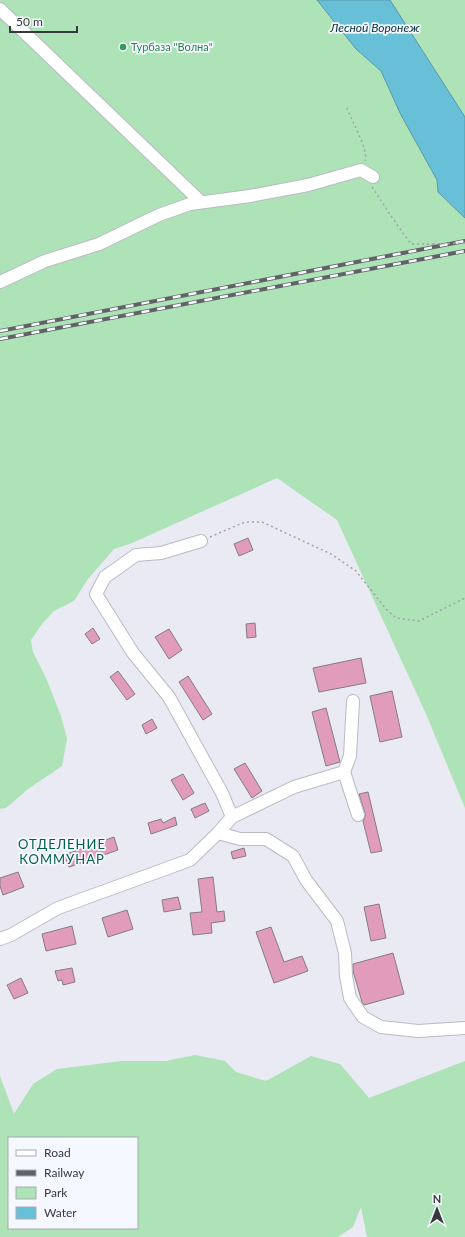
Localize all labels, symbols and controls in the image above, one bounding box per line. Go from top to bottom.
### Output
scale bar [10,8,77,34]
text: 50 m [16,14,43,29]
water label: Лесной Воронеж [329,20,420,35]
place label: Турбаза "Волна" [131,40,213,53]
marker: Турбаза "Волна" [118,42,128,52]
district label: ОТДЕЛЕНИЕ КОММУНАР [18,836,106,867]
legend [8,1137,138,1229]
text: Road [44,1145,71,1160]
text: Railway [44,1165,85,1180]
text: Park [44,1185,68,1200]
north arrow [417,1189,457,1229]
text: N [433,1192,441,1205]
text: Water [44,1205,77,1220]

